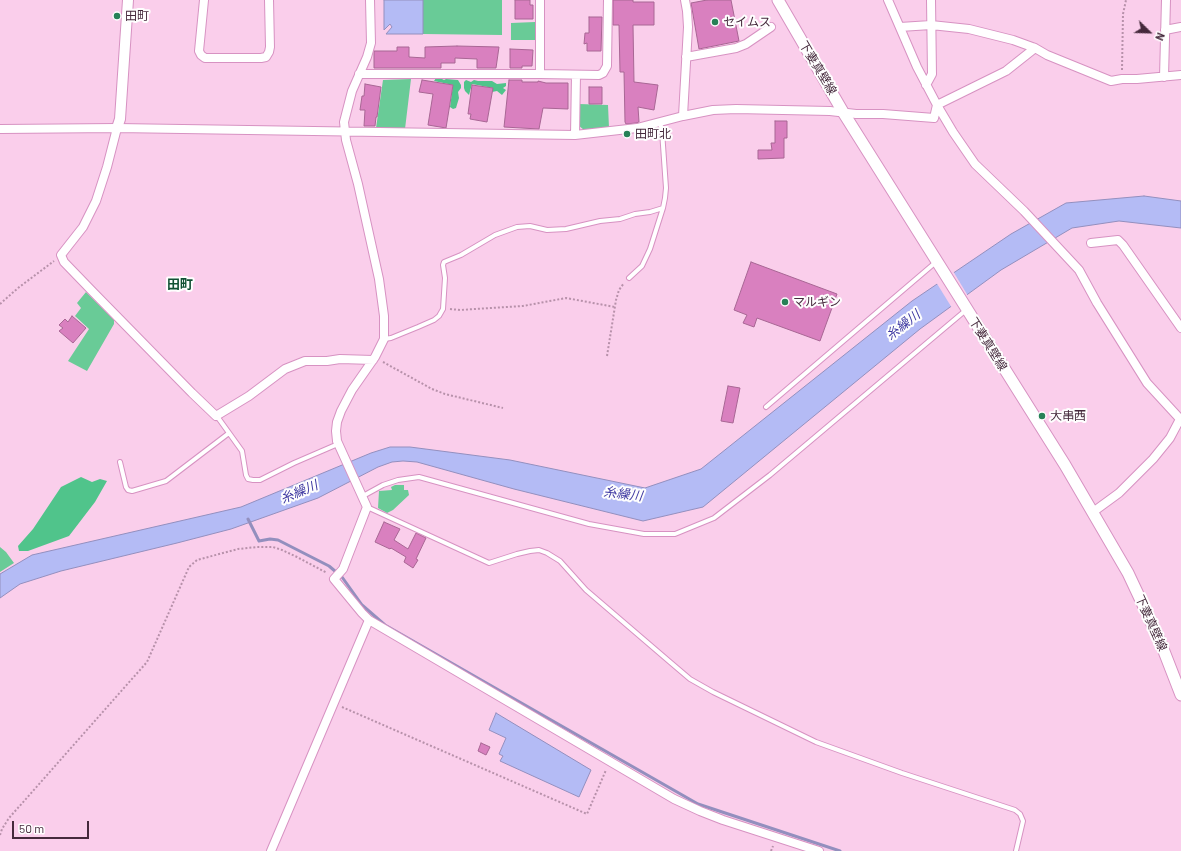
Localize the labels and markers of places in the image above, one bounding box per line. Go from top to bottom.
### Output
place label: 田町 [125,9,149,23]
marker: 田町 [112,11,122,21]
place label: セイムス [723,15,771,29]
marker: セイムス [710,17,720,27]
place label: 田町北 [635,127,671,141]
marker: 田町北 [622,129,632,139]
place label: マルギン [793,295,841,309]
marker: マルギン [780,297,790,307]
place label: 大串西 [1050,409,1086,423]
marker: 大串西 [1037,411,1047,421]

